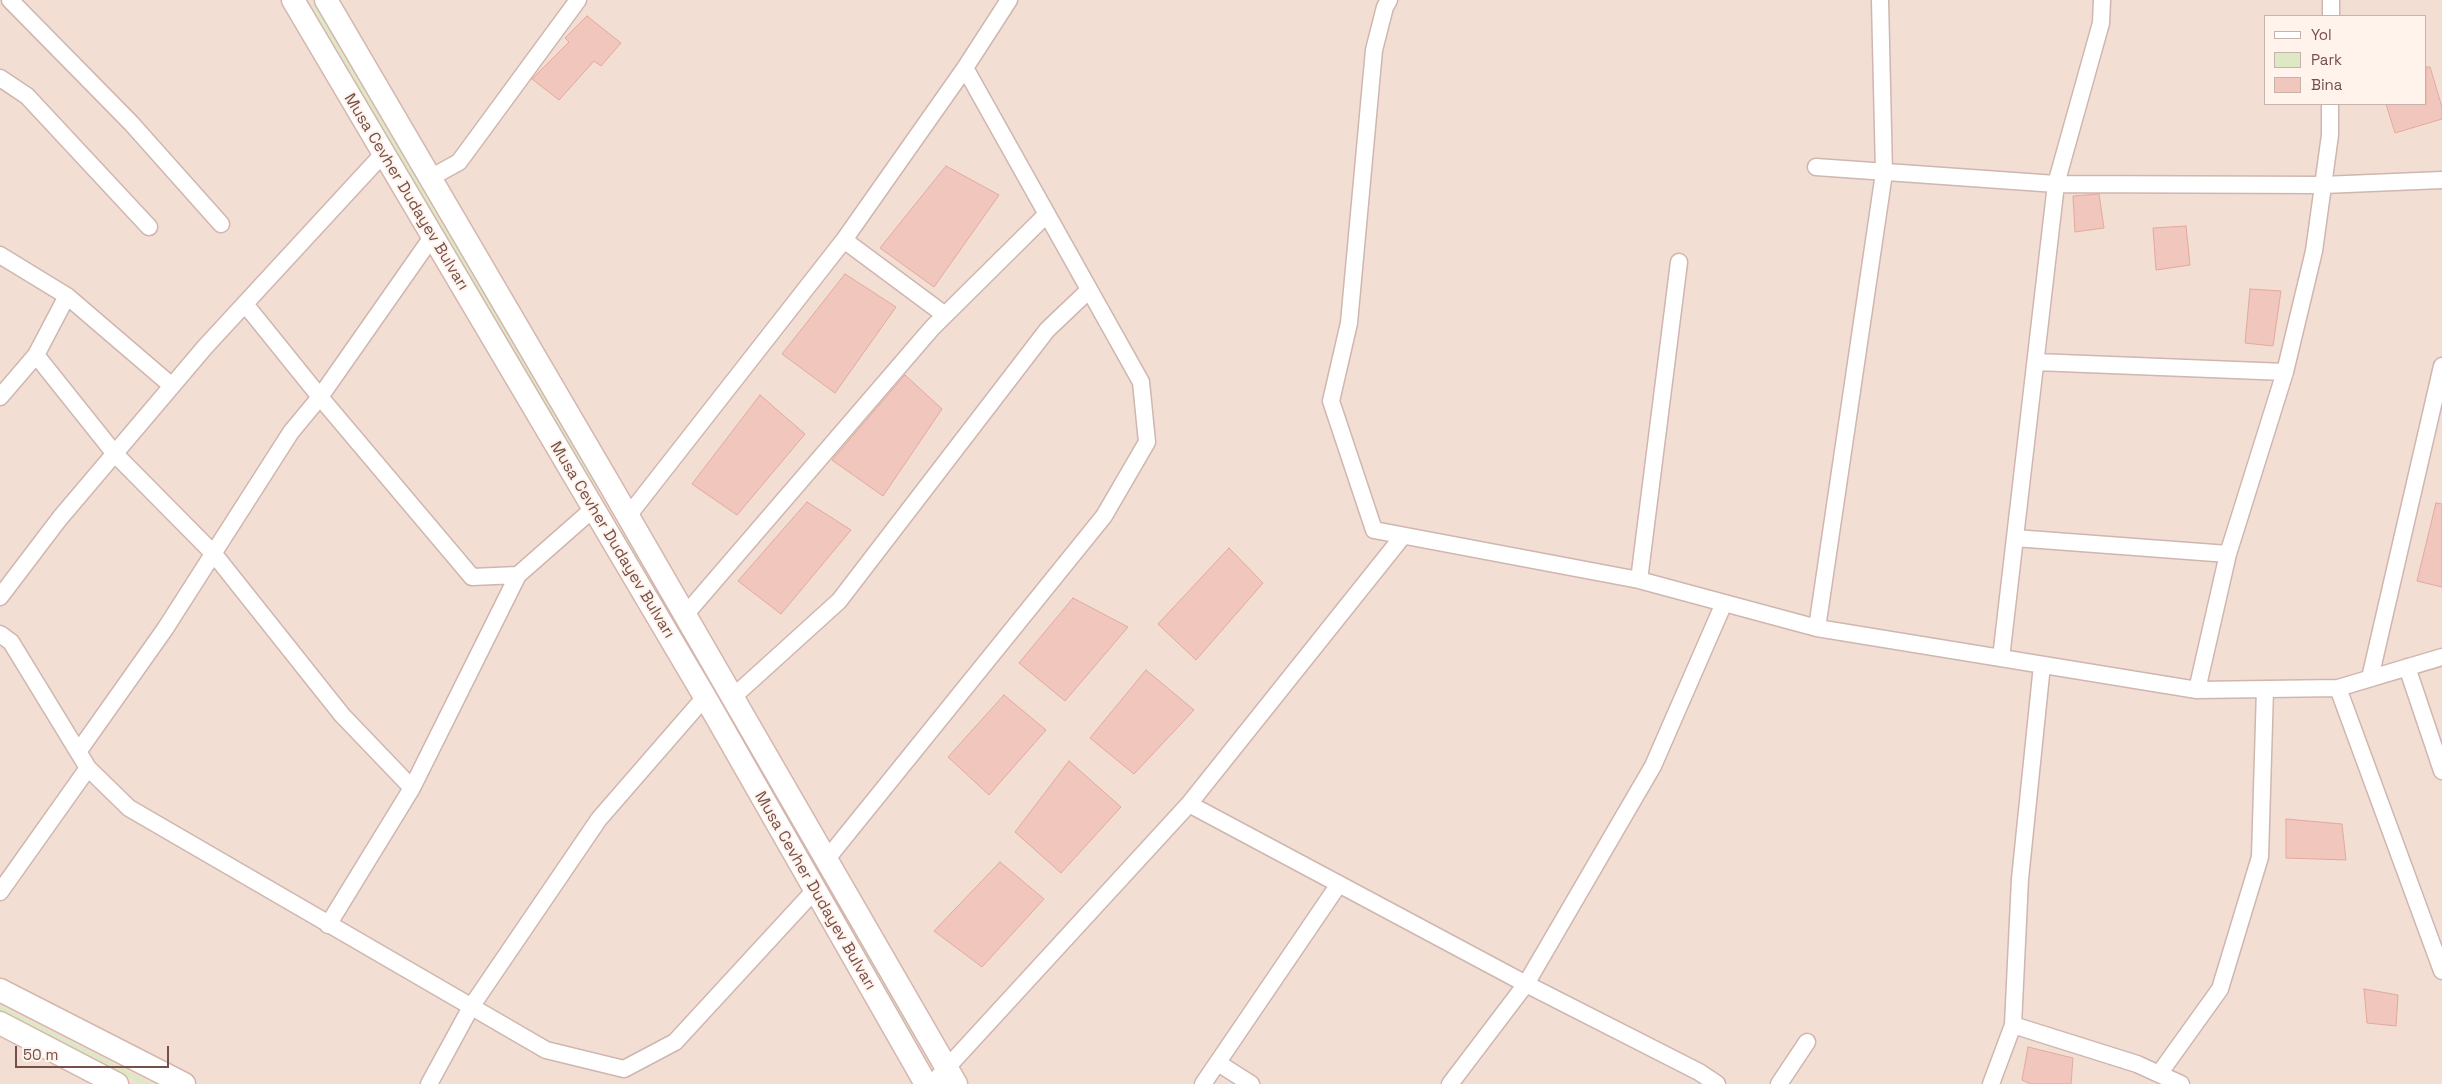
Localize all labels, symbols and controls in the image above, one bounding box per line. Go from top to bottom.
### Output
legend [2264,15,2427,105]
text: Yol [2311,25,2332,44]
text: Park [2311,50,2342,69]
text: Bina [2311,75,2342,94]
street label: Musa Cevher Dudayev Bulvarı [340,90,472,294]
street label: Musa Cevher Dudayev Bulvarı [546,438,678,642]
street label: Musa Cevher Dudayev Bulvarı [750,788,880,994]
scale bar [18,1036,171,1068]
text: 50 m [23,1045,58,1064]

